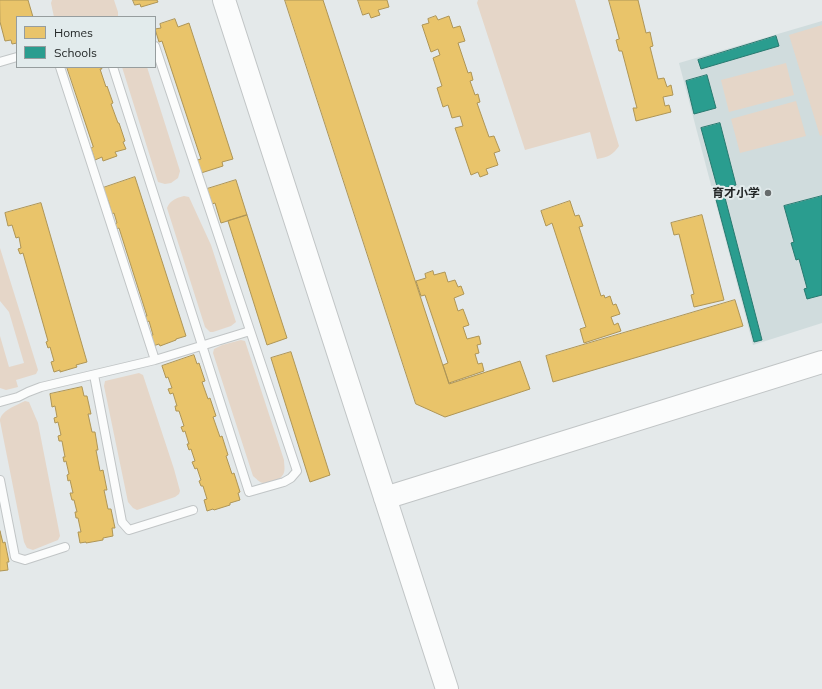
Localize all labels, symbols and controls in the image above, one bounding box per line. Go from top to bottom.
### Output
legend [16,16,156,68]
text: Homes [54,25,93,40]
text: Schools [54,45,97,60]
place label: 育才小学 [712,186,760,200]
marker: 育才小学 [763,188,773,198]

